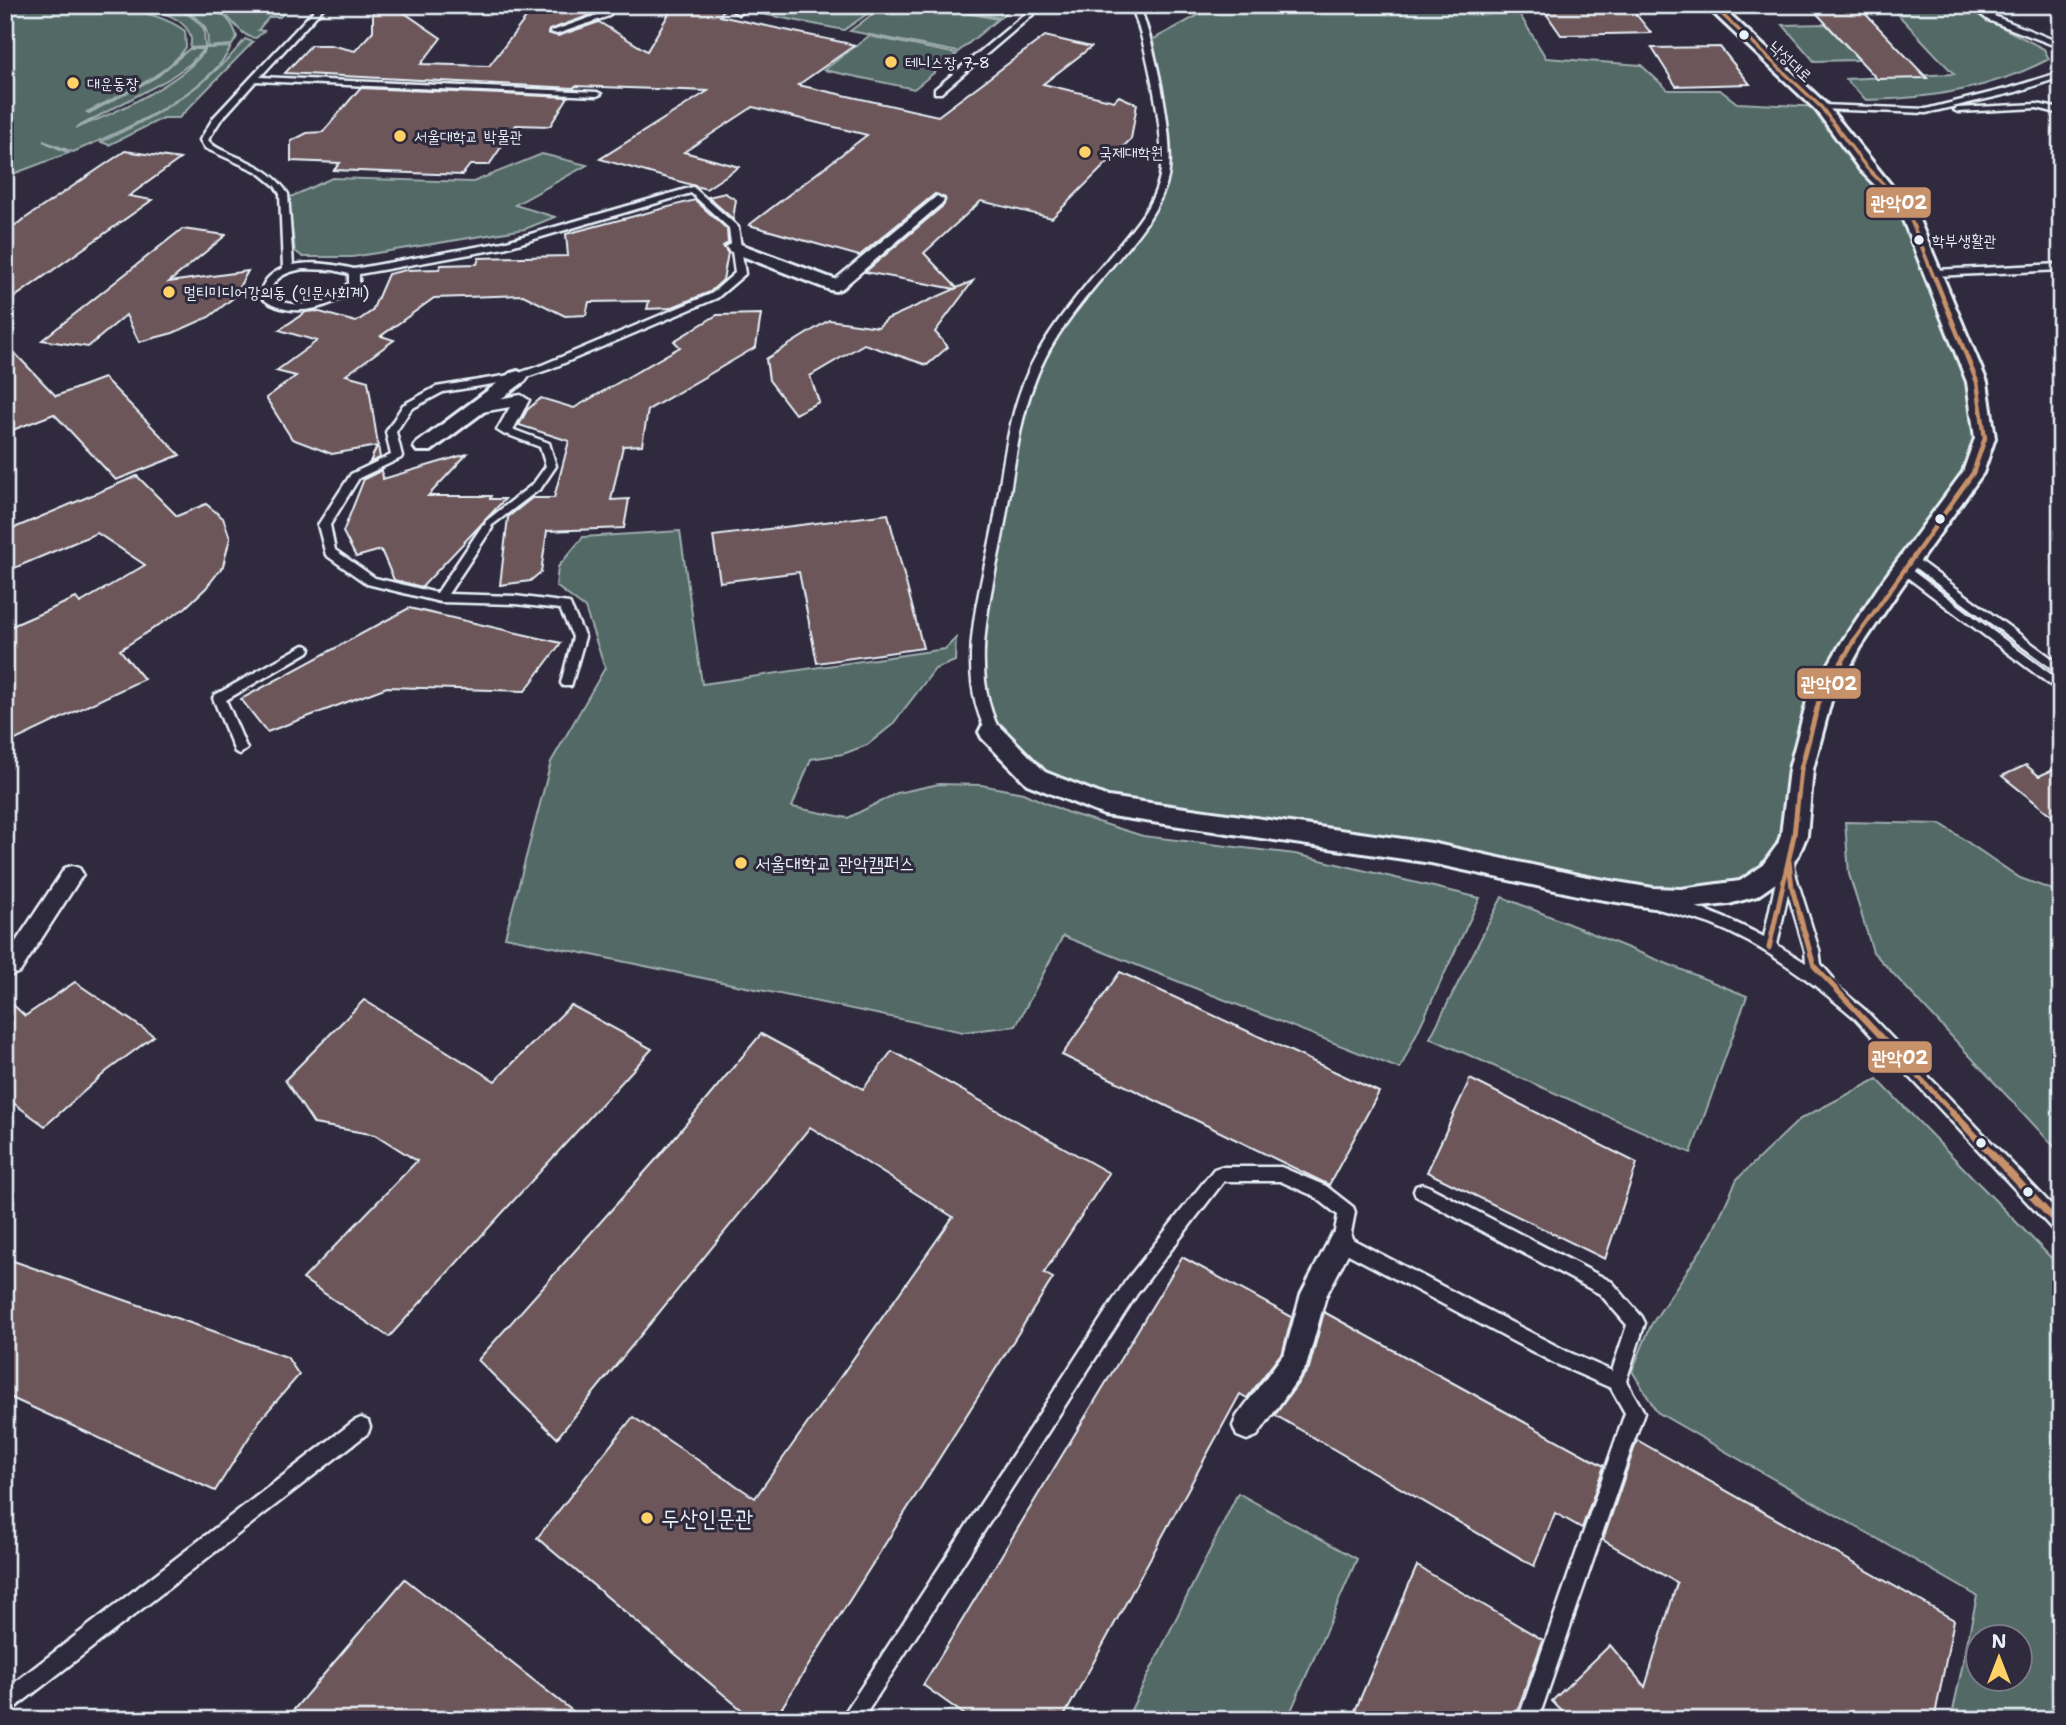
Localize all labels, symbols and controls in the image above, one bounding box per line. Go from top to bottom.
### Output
unlabelled marker [1737,28,1751,42]
street label: 낙성대로 [1765,36,1817,87]
place label: 테니스장 7-8 [905,52,990,73]
marker: 테니스장 7-8 [883,54,899,70]
place label: 대운동장 [87,73,139,94]
marker: 대운동장 [65,75,81,91]
place label: 서울대학교 박물관 [414,126,523,147]
marker: 서울대학교 박물관 [392,128,408,144]
place label: 국제대학원 [1099,142,1163,163]
marker: 국제대학원 [1077,144,1093,160]
line badge: 관악02 [1865,186,1932,219]
text: 관악02 [1871,190,1927,215]
place label: 학부생활관 [1932,230,1997,251]
marker: 학부생활관 [1912,233,1926,247]
place label: 멀티미디어강의동 (인문사회계) [183,282,369,303]
marker: 멀티미디어강의동 (인문사회계) [161,284,177,300]
unlabelled marker [1933,512,1947,526]
line badge: 관악02 [1796,667,1862,700]
text: 관악02 [1801,671,1857,696]
place label: 서울대학교 관악캠퍼스 [755,851,914,876]
marker: 서울대학교 관악캠퍼스 [733,855,749,871]
line badge: 관악02 [1867,1040,1933,1074]
text: 관악02 [1872,1045,1928,1070]
unlabelled marker [1974,1136,1988,1150]
unlabelled marker [2021,1185,2035,1199]
place label: 두산인문관 [661,1503,754,1533]
marker: 두산인문관 [639,1510,655,1526]
north arrow [1965,1624,2035,1694]
text: N [1991,1629,2007,1654]

